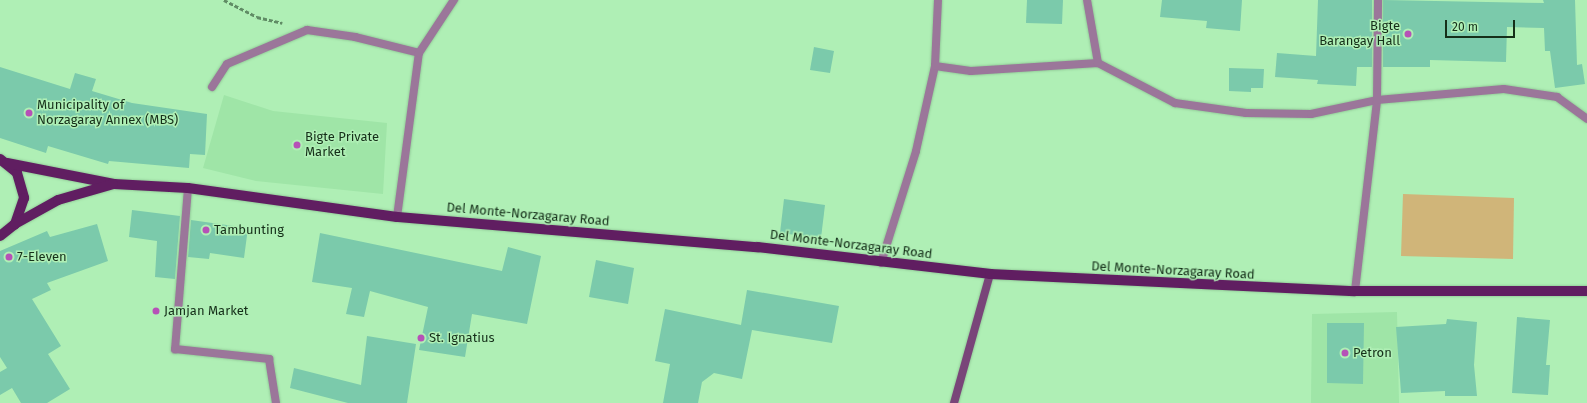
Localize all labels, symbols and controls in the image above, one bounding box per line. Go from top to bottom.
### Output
scale bar [1447,12,1517,38]
place label: Bigte Barangay Hall [1319,19,1400,50]
text: 20 m [1452,20,1478,34]
marker: Bigte Barangay Hall [1403,29,1413,39]
place label: Municipality of Norzagaray Annex (MBS) [37,98,178,129]
marker: Municipality of Norzagaray Annex (MBS) [24,108,34,118]
place label: Bigte Private Market [305,130,379,161]
marker: Bigte Private Market [292,140,302,150]
street label: Del Monte-Norzagaray Road [446,200,610,230]
place label: Tambunting [214,222,284,238]
marker: Tambunting [201,225,211,235]
street label: Del Monte-Norzagaray Road [769,227,933,263]
place label: 7-Eleven [17,249,67,265]
marker: 7-Eleven [4,252,14,262]
street label: Del Monte-Norzagaray Road [1091,259,1255,283]
place label: Jamjan Market [164,303,248,319]
marker: Jamjan Market [151,306,161,316]
place label: St. Ignatius [429,330,495,346]
marker: St. Ignatius [416,333,426,343]
place label: Petron [1353,345,1392,361]
marker: Petron [1340,348,1350,358]

